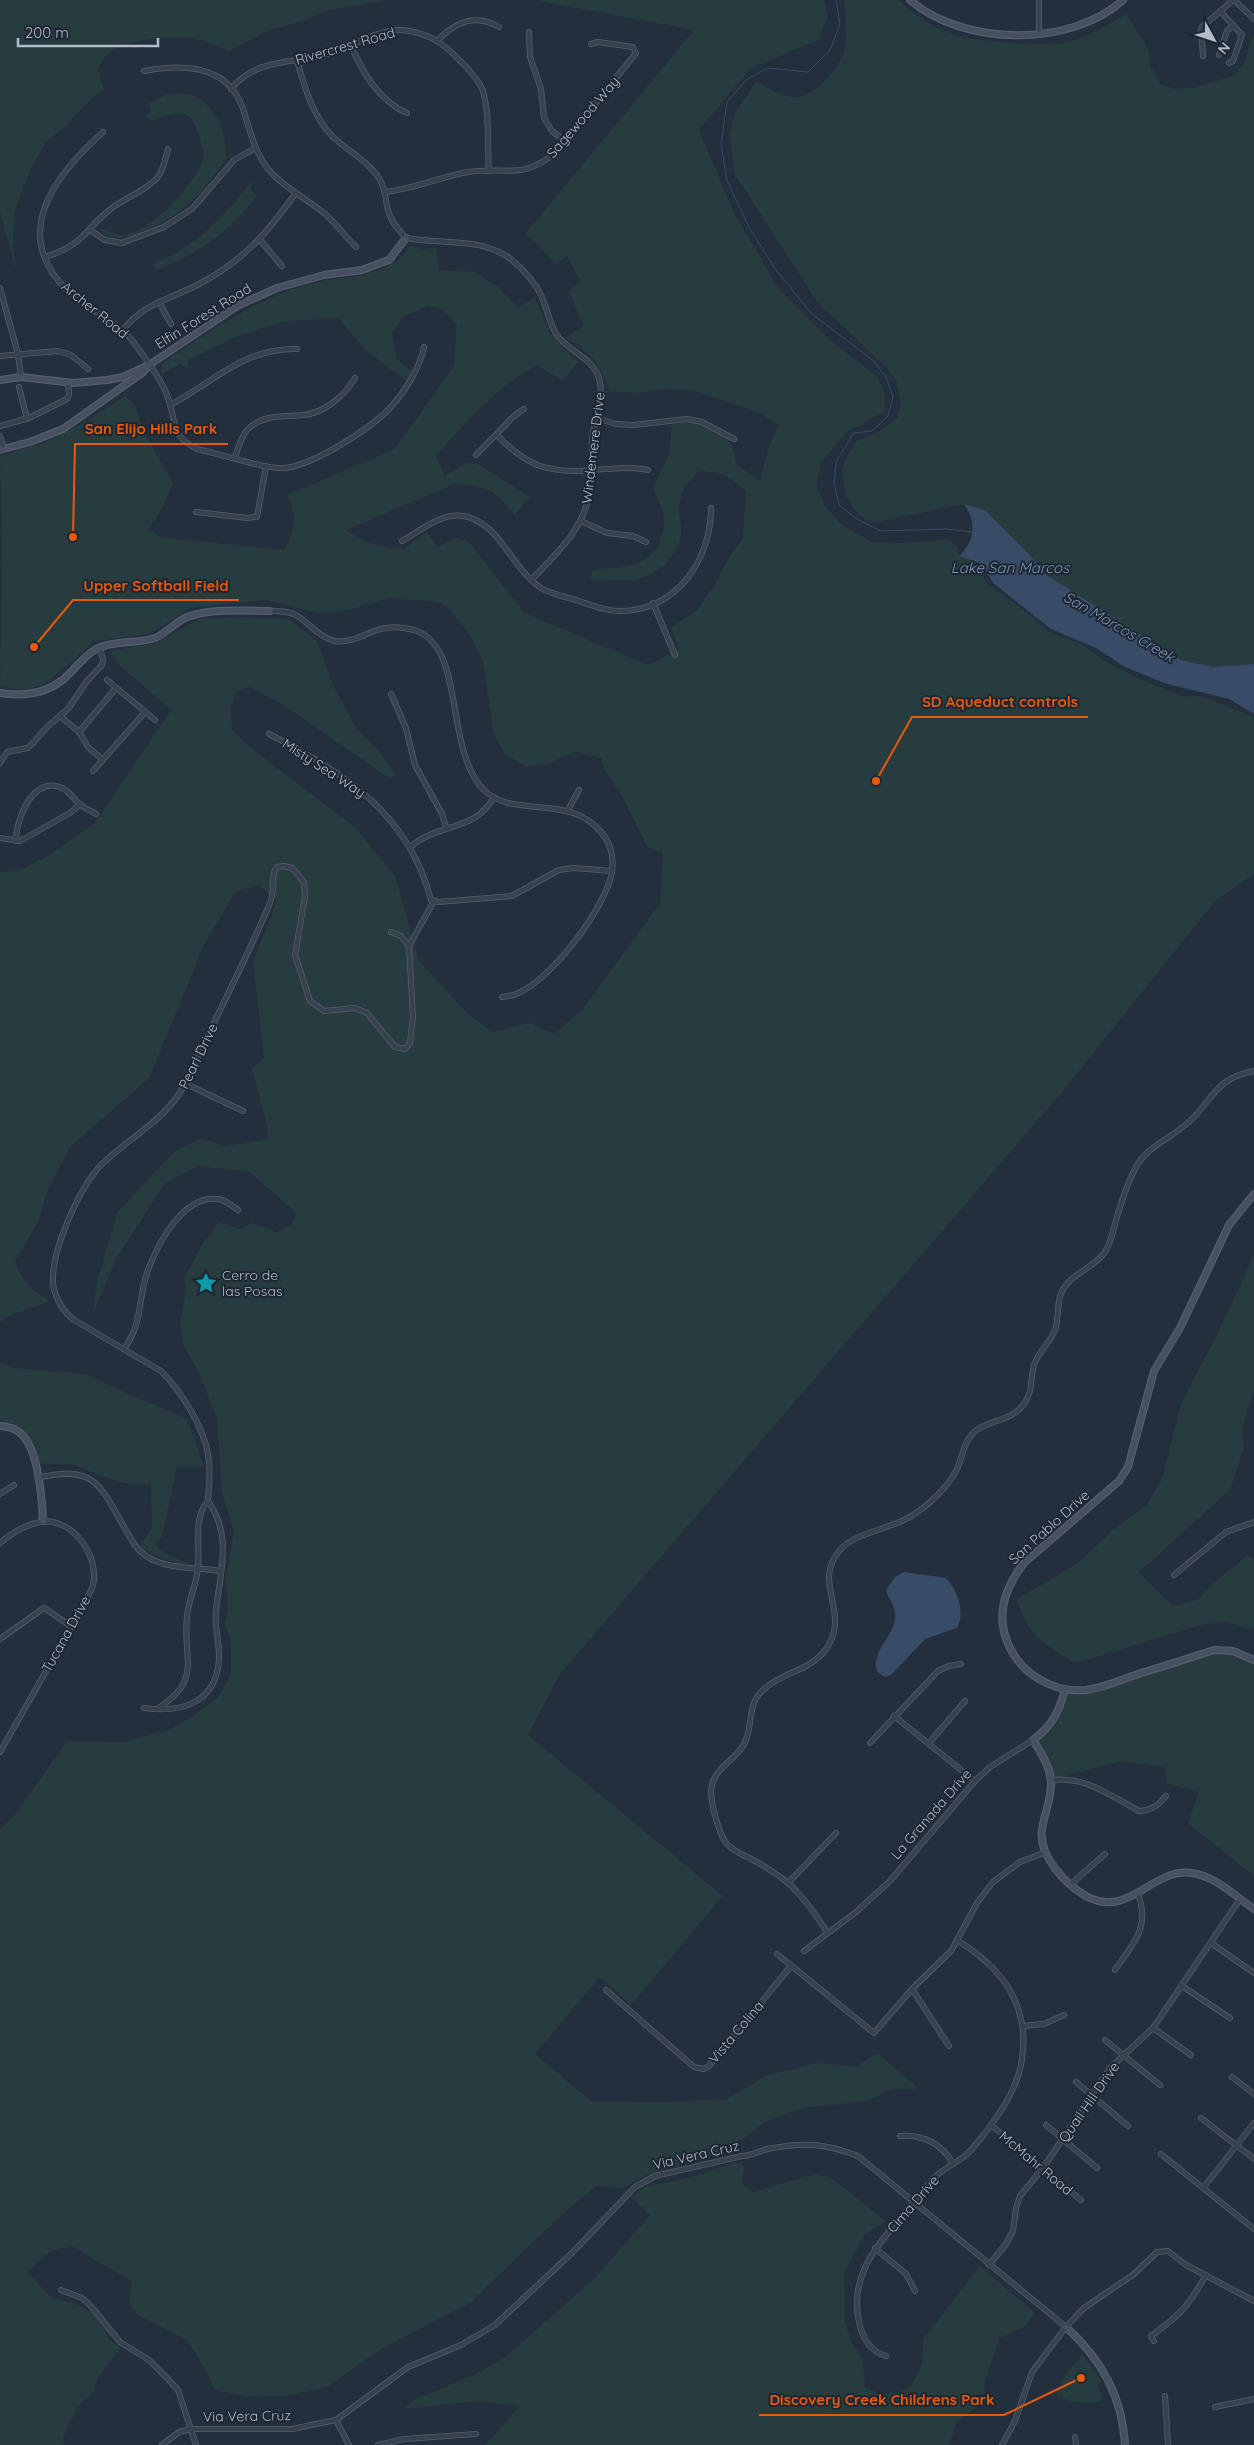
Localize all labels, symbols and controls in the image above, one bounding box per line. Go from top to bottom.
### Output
scale bar [18,15,158,47]
north arrow [1189,15,1239,65]
text: 200 m [25,23,69,42]
street label: Rivercrest Road [293,23,397,69]
text: N [1214,39,1234,58]
street label: Sagewood Way [543,72,623,162]
street label: Archer Road [58,277,132,343]
street label: Elfin Forest Road [152,279,254,353]
street label: Windemere Drive [577,391,609,505]
callout: San Elijo Hills Park [75,414,228,444]
text: San Elijo Hills Park [85,419,217,438]
water label: Lake San Marcos [951,558,1070,577]
callout: Upper Softball Field [73,570,239,600]
text: Upper Softball Field [83,576,229,595]
water label: San Marcos Creek [1060,587,1180,667]
callout: SD Aqueduct controls [912,687,1088,717]
text: SD Aqueduct controls [922,692,1078,711]
street label: Misty Sea Way [279,734,369,802]
street label: Pearl Drive [174,1020,222,1092]
place label: Cerro de las Posas [222,1266,282,1300]
place icon: Cerro de las Posas [193,1270,219,1296]
street label: San Pablo Drive [1005,1486,1093,1568]
street label: Tucana Drive [38,1593,94,1675]
street label: La Granada Drive [887,1765,975,1863]
street label: Vista Colina [705,1997,767,2067]
street label: Quail Hill Drive [1055,2058,1123,2146]
street label: McMahr Road [995,2127,1077,2199]
street label: Via Vera Cruz [651,2136,741,2174]
street label: Cima Drive [883,2171,943,2237]
callout: Discovery Creek Childrens Park [759,2385,1004,2415]
text: Discovery Creek Childrens Park [769,2390,995,2409]
street label: Via Vera Cruz [203,2406,292,2426]

